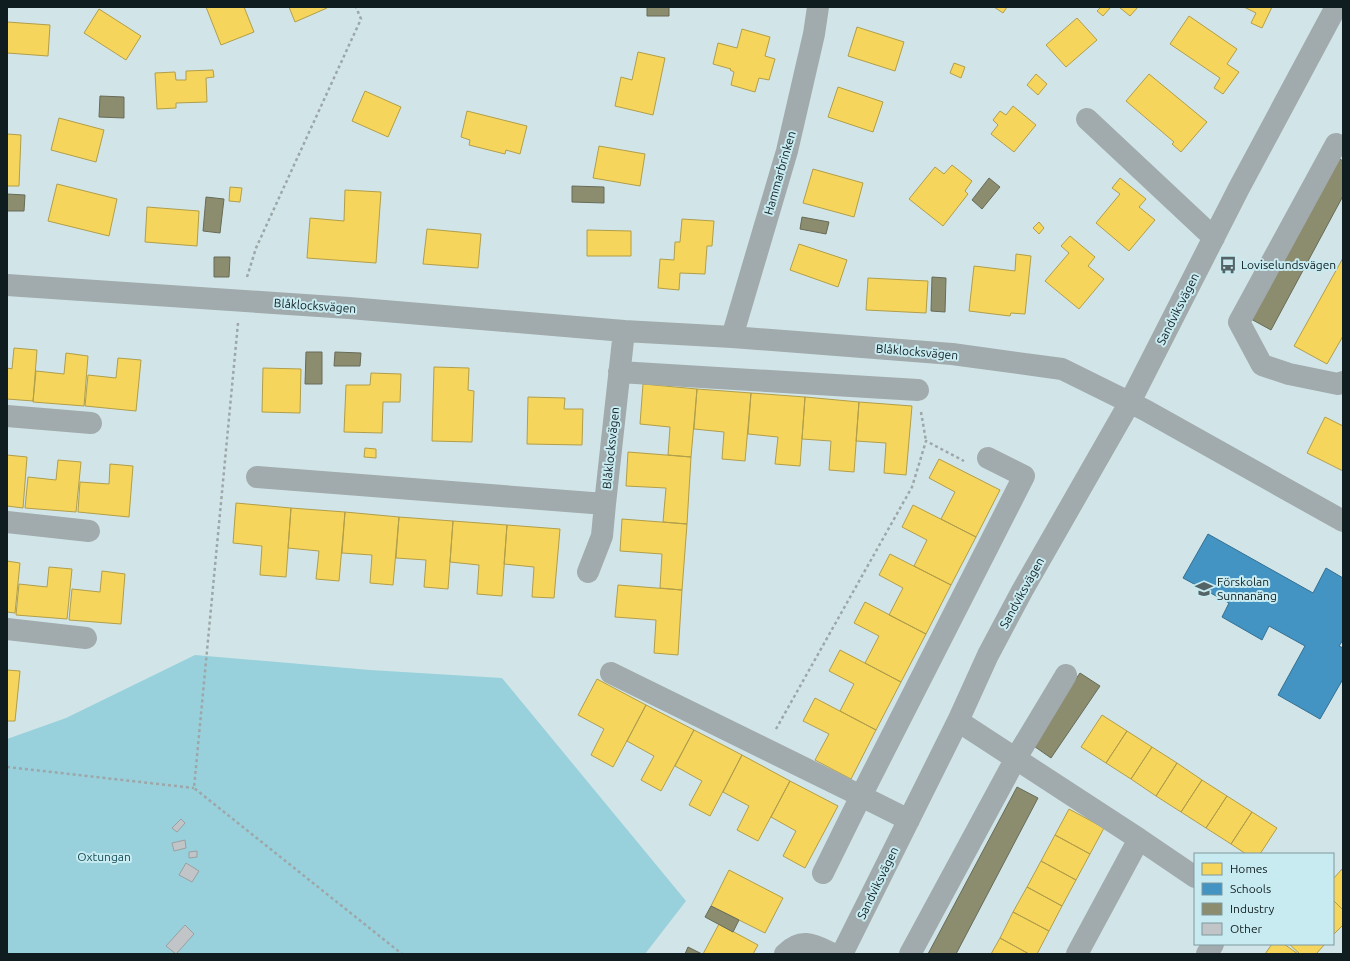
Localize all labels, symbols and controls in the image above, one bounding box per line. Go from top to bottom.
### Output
street label: Hammarbrinken [761,129,798,216]
bus stop icon: Loviselundsvägen [1218,255,1238,275]
place label: Loviselundsvägen [1241,258,1336,271]
street label: Sandviksvägen [1154,271,1201,347]
street label: Blåklocksvägen [273,296,357,315]
street label: Blåklocksvägen [875,341,959,362]
street label: Blåklocksvägen [600,406,621,490]
street label: Sandviksvägen [997,555,1046,630]
place label: Förskolan Sunnanäng [1217,575,1277,602]
school or university icon: Förskolan Sunnanäng [1194,579,1214,599]
street label: Sandviksvägen [854,845,901,921]
park label: Oxtungan [77,850,131,863]
legend [1194,853,1334,945]
text: Homes [1230,862,1268,875]
text: Schools [1230,882,1271,895]
text: Industry [1230,902,1275,915]
text: Other [1230,922,1263,935]

